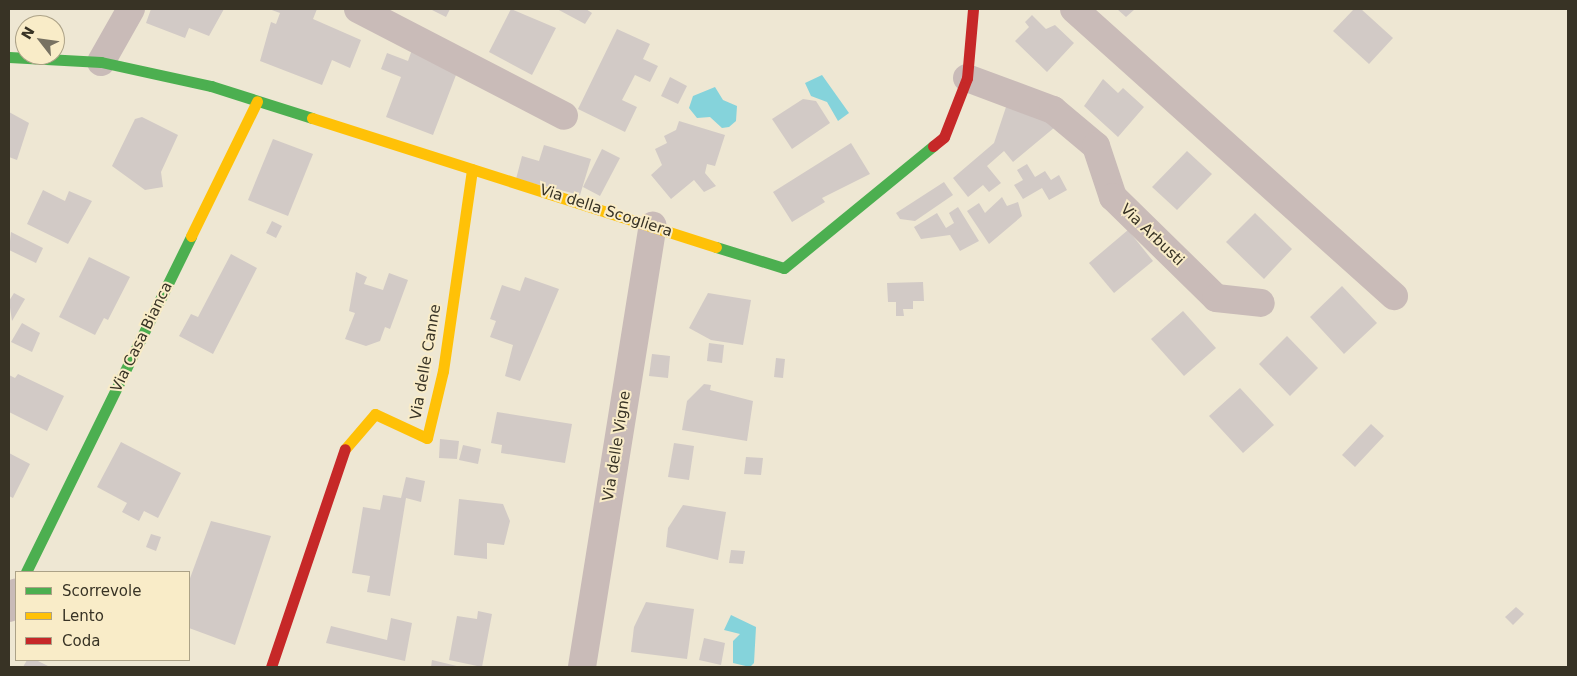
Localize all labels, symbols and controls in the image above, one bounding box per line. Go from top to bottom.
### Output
north arrow [15,15,65,65]
text: N [18,24,38,42]
street label: Via della Scogliera [537,181,675,241]
street label: Via Arbusti [1116,200,1188,270]
street label: Via Casa Bianca [108,279,176,395]
street label: Via delle Canne [407,303,445,421]
street label: Via delle Vigne [599,390,635,502]
legend [15,571,190,661]
text: Scorrevole [62,582,141,600]
text: Lento [62,607,104,625]
text: Coda [62,632,100,650]

